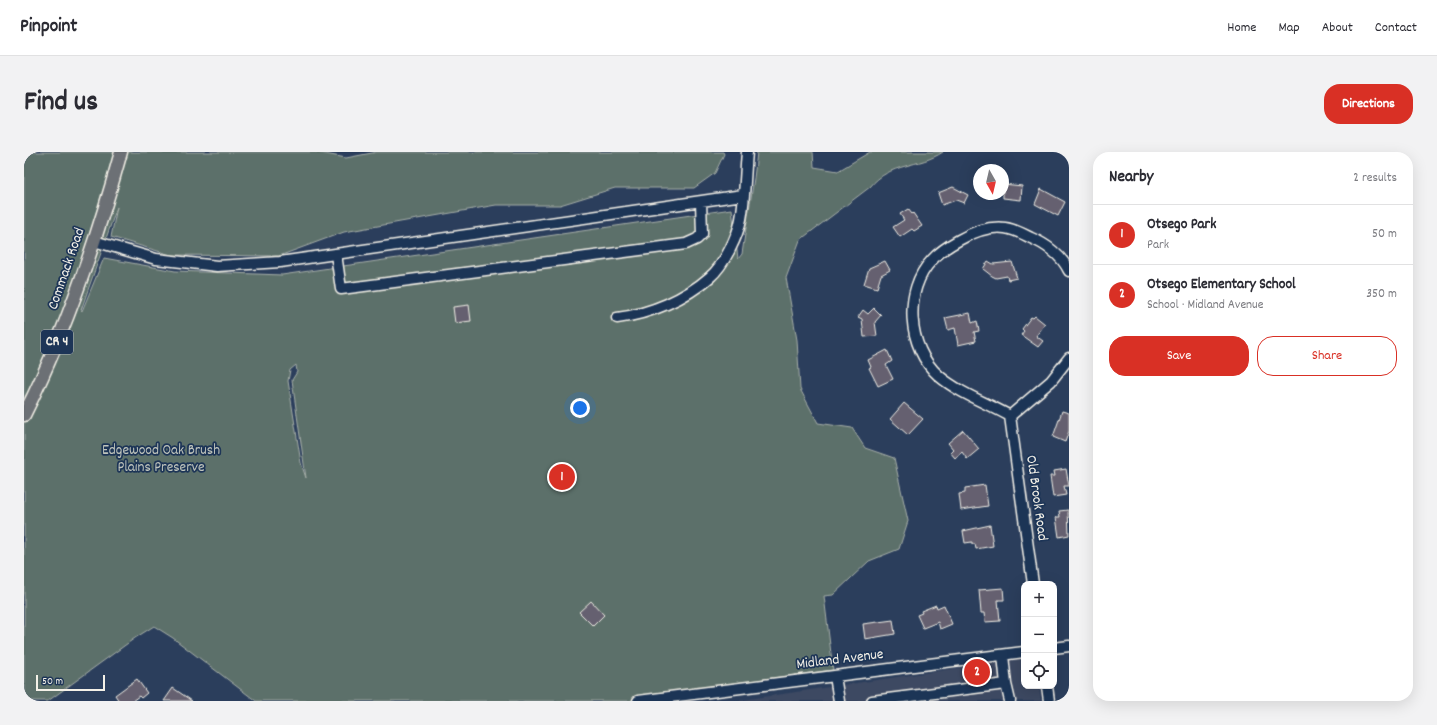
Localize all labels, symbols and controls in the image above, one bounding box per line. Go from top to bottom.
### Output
text: Pinpoint [20,14,77,41]
text: Home [1227,18,1256,38]
text: Map [1278,18,1300,38]
text: About [1322,18,1353,38]
text: Contact [1375,18,1417,38]
text: Find us [24,84,98,124]
button: Directions [1324,84,1413,124]
north arrow [973,164,1009,200]
text: Nearby [1109,166,1153,190]
text: 2 results [1353,169,1397,188]
text: Otsego Park [1147,214,1216,236]
street label: Commack Road [43,225,91,313]
text: 1 [1121,225,1123,244]
text: 50 m [1372,225,1397,244]
text: Park [1147,236,1169,255]
text: Otsego Elementary School [1147,274,1296,296]
text: 2 [1119,285,1125,304]
text: 350 m [1366,285,1397,304]
text: School · Midland Avenue [1147,296,1263,315]
road number: CR 4 [41,330,73,354]
button: Save [1109,336,1249,376]
button: Share [1257,336,1397,376]
your location [570,398,590,418]
park label: Edgewood Oak Brush Plains Preserve [102,440,220,479]
street label: Old Brook Road [1019,454,1053,542]
pin: 1 [549,462,575,492]
map controls [1021,581,1057,689]
button: + [1021,581,1057,617]
button: − [1021,617,1057,653]
street label: Midland Avenue [795,644,885,676]
button: locate [1021,653,1057,689]
pin: 2 [964,657,990,687]
scale bar [36,673,105,692]
text: 50 m [42,674,63,690]

